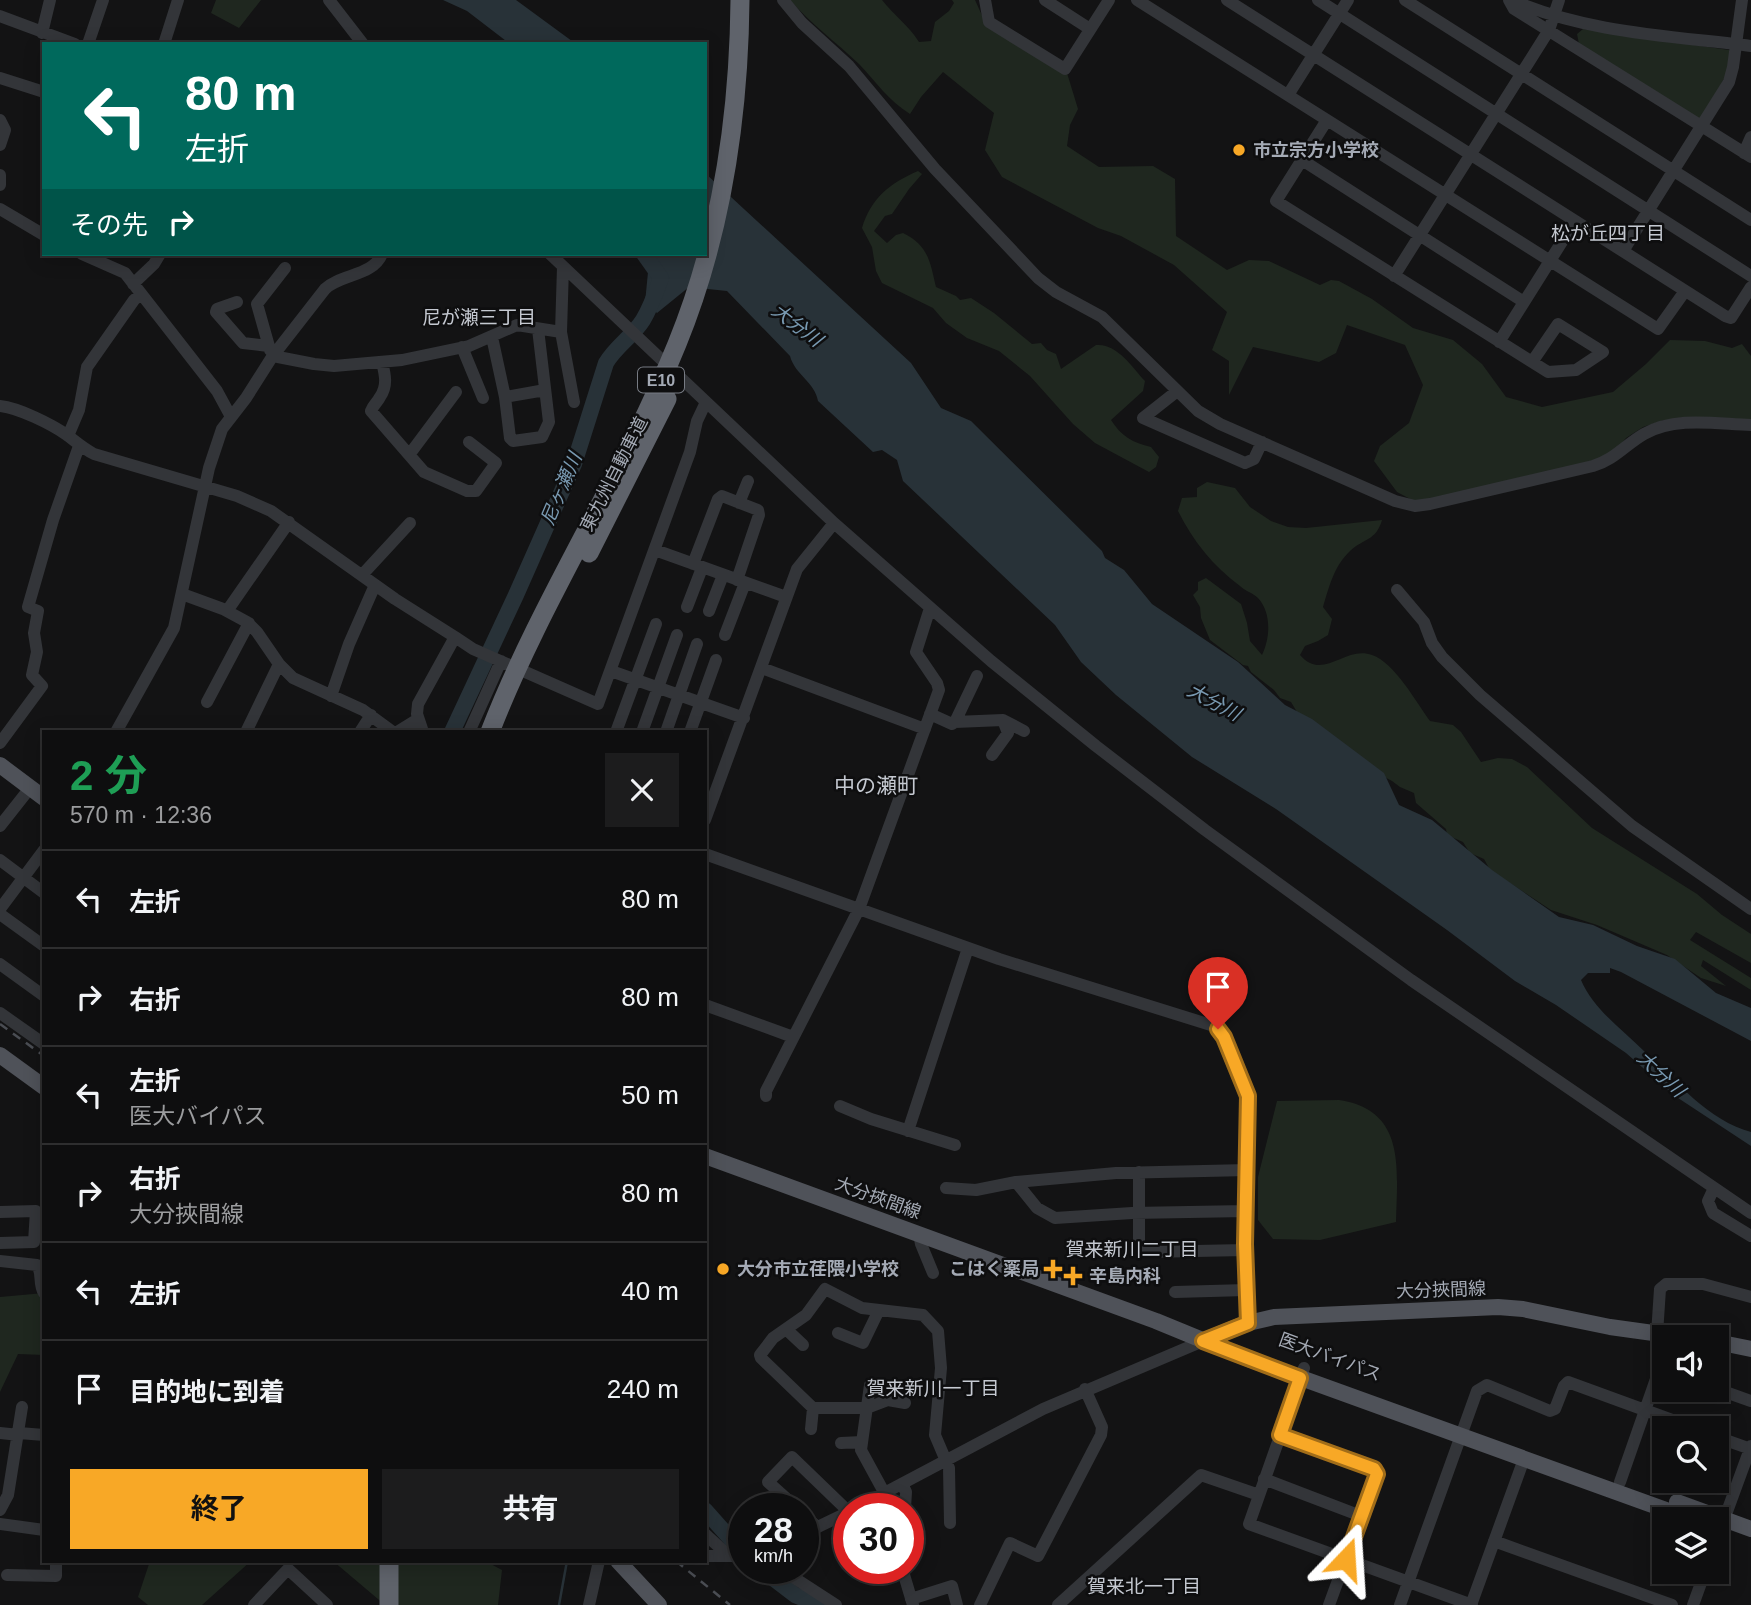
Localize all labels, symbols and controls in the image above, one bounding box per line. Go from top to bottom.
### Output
text: 80 m [185,66,297,120]
icon: left [70,70,161,161]
text: 左折 [185,131,249,167]
place label: 市立宗方小学校 [1253,140,1379,160]
marker: 市立宗方小学校 [1231,142,1247,158]
icon: right [162,203,200,241]
text: その先 [70,210,148,240]
district label: 松が丘四丁目 [1551,223,1665,244]
water label: 大分川 [768,299,828,352]
district label: 尼が瀬三丁目 [422,307,536,328]
road number: E10 [638,368,684,392]
street label: 東九州自動車道 [576,413,652,535]
water label: 尼ヶ瀬川 [536,448,586,528]
water label: 大分川 [1184,679,1246,726]
text: 2 分 [70,752,147,799]
button: close [605,753,679,827]
district label: 中の瀬町 [834,774,918,797]
text: 570 m · 12:36 [70,802,212,828]
icon: left [70,880,108,918]
text: 80 m [621,884,679,914]
text: 左折 [129,887,181,917]
pin [1188,957,1248,1029]
icon: arrive [1199,968,1237,1006]
icon: right [70,978,108,1016]
text: 80 m [621,982,679,1012]
text: 右折 [129,985,181,1015]
water label: 大分川 [1633,1047,1690,1102]
text: 左折 [129,1066,181,1096]
icon: left [70,1076,108,1114]
text: 50 m [621,1080,679,1110]
text: 医大バイパス [129,1103,267,1129]
text: 右折 [129,1164,181,1194]
street label: 大分挾間線 [832,1173,924,1223]
icon: right [70,1174,108,1212]
text: 80 m [621,1178,679,1208]
text: 大分挾間線 [129,1201,244,1227]
district label: 賀来新川二丁目 [1065,1239,1199,1260]
place label: 大分市立荏隈小学校 [737,1259,899,1279]
place label: こはく薬局 [949,1259,1039,1279]
marker: 大分市立荏隈小学校 [715,1261,731,1277]
marker: こはく薬局 [1045,1261,1061,1277]
marker: 辛島内科 [1063,1266,1083,1286]
place label: 辛島内科 [1089,1266,1161,1286]
icon: left [70,1272,108,1310]
text: 40 m [621,1276,679,1306]
street label: 大分挾間線 [1396,1278,1486,1302]
text: 左折 [129,1279,181,1309]
map controls [1652,1325,1729,1584]
button: sound [1652,1325,1729,1402]
street label: 医大バイパス [1276,1329,1384,1385]
icon: arrive [70,1370,108,1408]
text: 240 m [607,1374,679,1404]
text: 目的地に到着 [129,1377,285,1407]
district label: 賀来新川一丁目 [866,1378,1000,1399]
button: search [1652,1416,1729,1493]
button: 終了 [70,1469,368,1549]
button: 共有 [382,1469,679,1549]
speed limit sign: 30 [833,1493,924,1584]
button: layers [1652,1507,1729,1584]
text: 28 [754,1510,793,1549]
position arrow [1309,1522,1383,1596]
text: km/h [754,1546,793,1566]
district label: 賀来北一丁目 [1087,1576,1201,1597]

